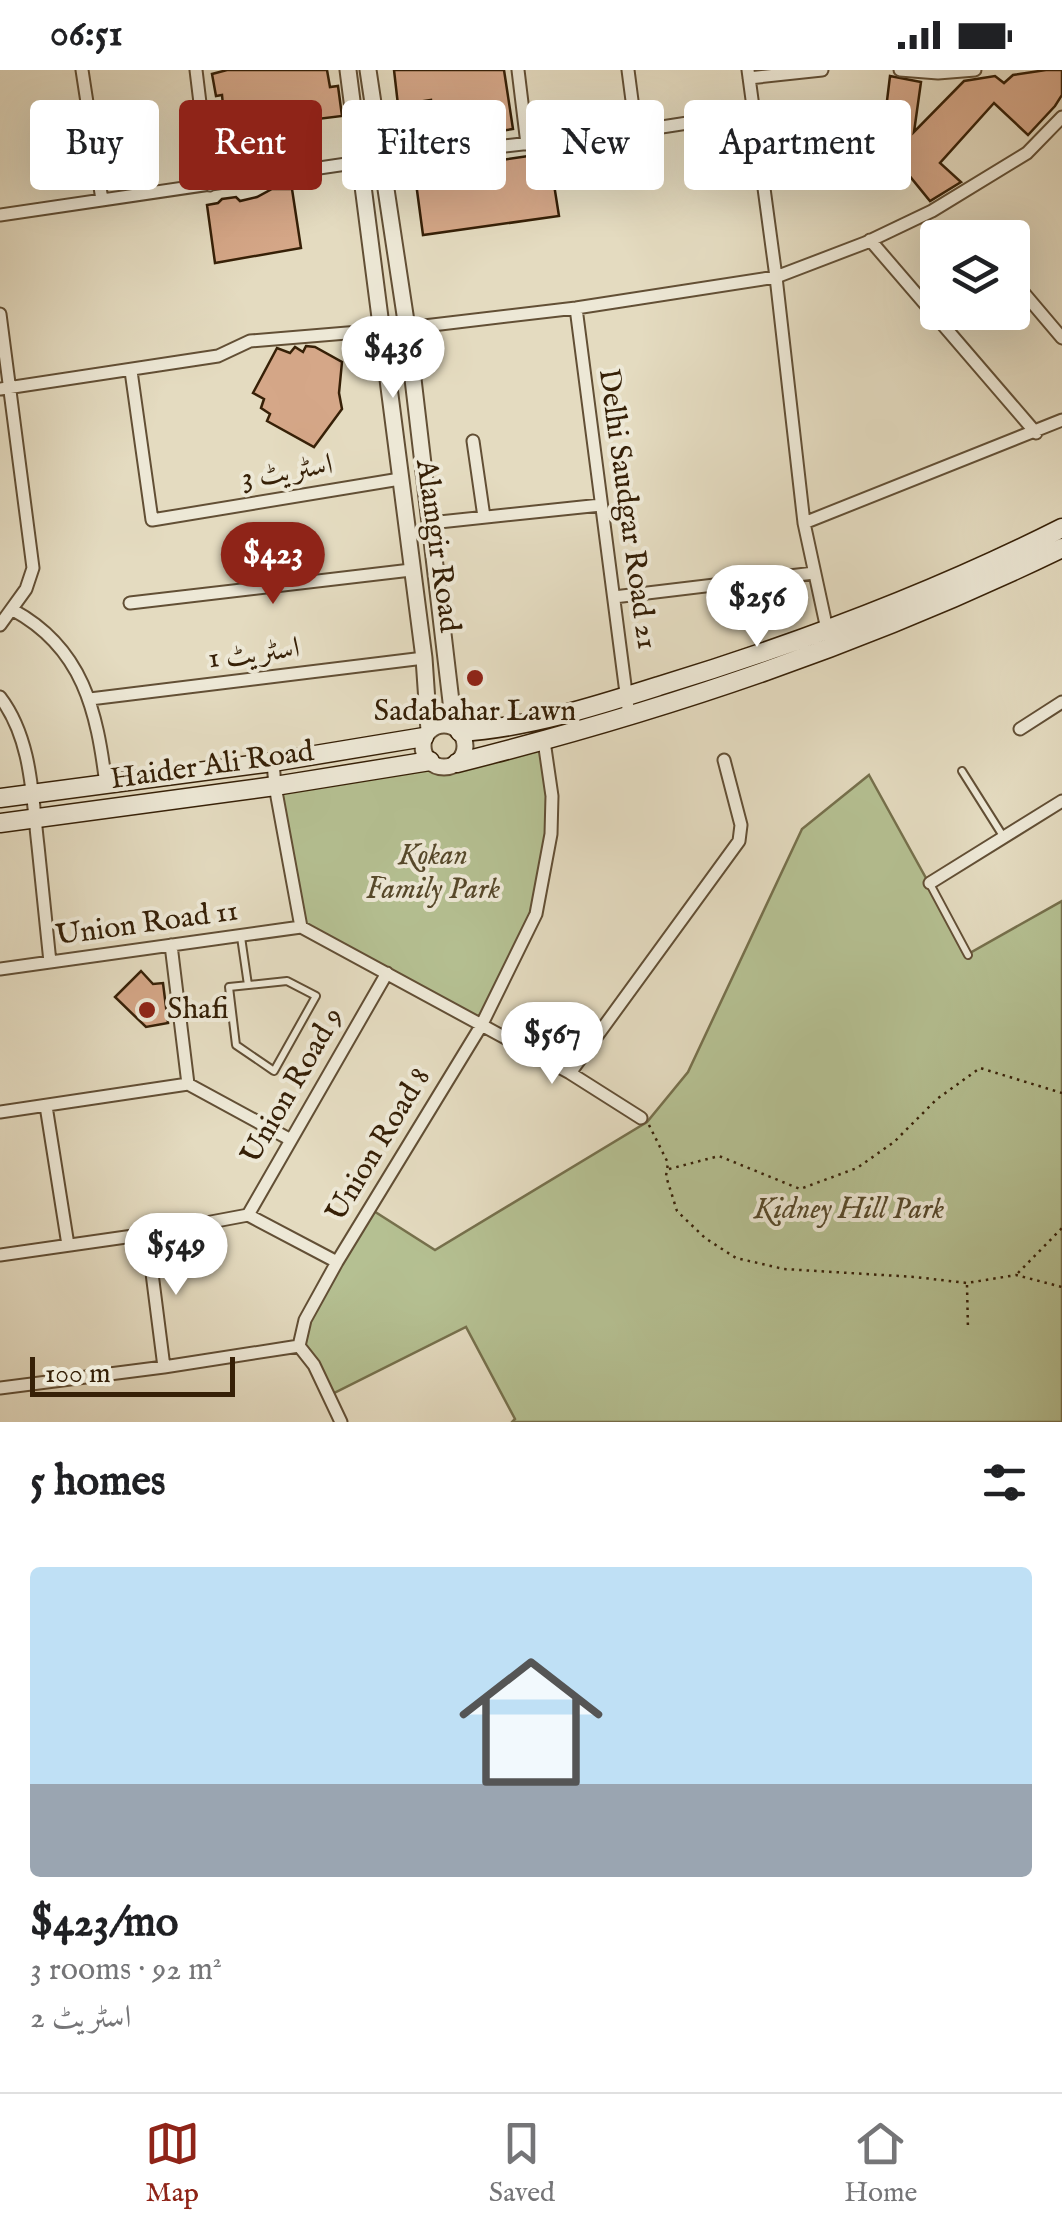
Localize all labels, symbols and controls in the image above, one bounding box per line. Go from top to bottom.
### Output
text: 06:51 [50,11,123,59]
chip: Buy [30,100,159,190]
chip: Rent [179,100,322,190]
chip: Filters [342,100,506,190]
chip: New [526,100,664,190]
chip: Apartment [684,100,911,190]
map controls [920,220,1030,330]
button: layers [920,220,1030,330]
pin: $436 [334,316,452,401]
text: $436 [364,328,422,369]
street label: Delhi Saudgar Road 21 [588,366,666,652]
street label: اسٹریٹ 3 [238,446,336,498]
street label: Alamgir Road [406,456,468,636]
pin: $423 [214,522,332,607]
text: $423 [243,534,303,575]
pin: $256 [698,565,816,650]
text: $256 [728,577,786,618]
street label: اسٹریٹ 1 [206,630,302,678]
marker: Sadabahar Lawn [464,667,486,689]
place label: Sadabahar Lawn [374,693,576,731]
street label: Haider Ali Road [108,733,317,799]
park label: Kokan Family Park [366,837,500,909]
street label: Union Road 11 [53,892,241,956]
place label: Shafi [167,991,229,1029]
marker: Shafi [136,999,158,1021]
street label: Union Road 9 [233,1001,353,1171]
pin: $567 [493,1002,611,1087]
text: $567 [523,1014,581,1055]
street label: Union Road 8 [318,1061,440,1229]
park label: Kidney Hill Park [753,1191,944,1229]
pin: $549 [117,1213,235,1298]
text: $549 [147,1225,205,1266]
scale bar [30,1352,235,1396]
text: 100 m [45,1357,111,1392]
icon: filters [977,1455,1032,1510]
text: 5 homes [30,1456,166,1509]
icon: home [441,1632,621,1812]
text: $423/mo [30,1897,178,1950]
text: 3 rooms · 92 m² [30,1950,222,1991]
text: اسٹریٹ 2 [30,1998,132,2039]
tab: Map [145,2116,200,2211]
tab: Saved [489,2116,555,2211]
tab: Home [844,2116,917,2211]

